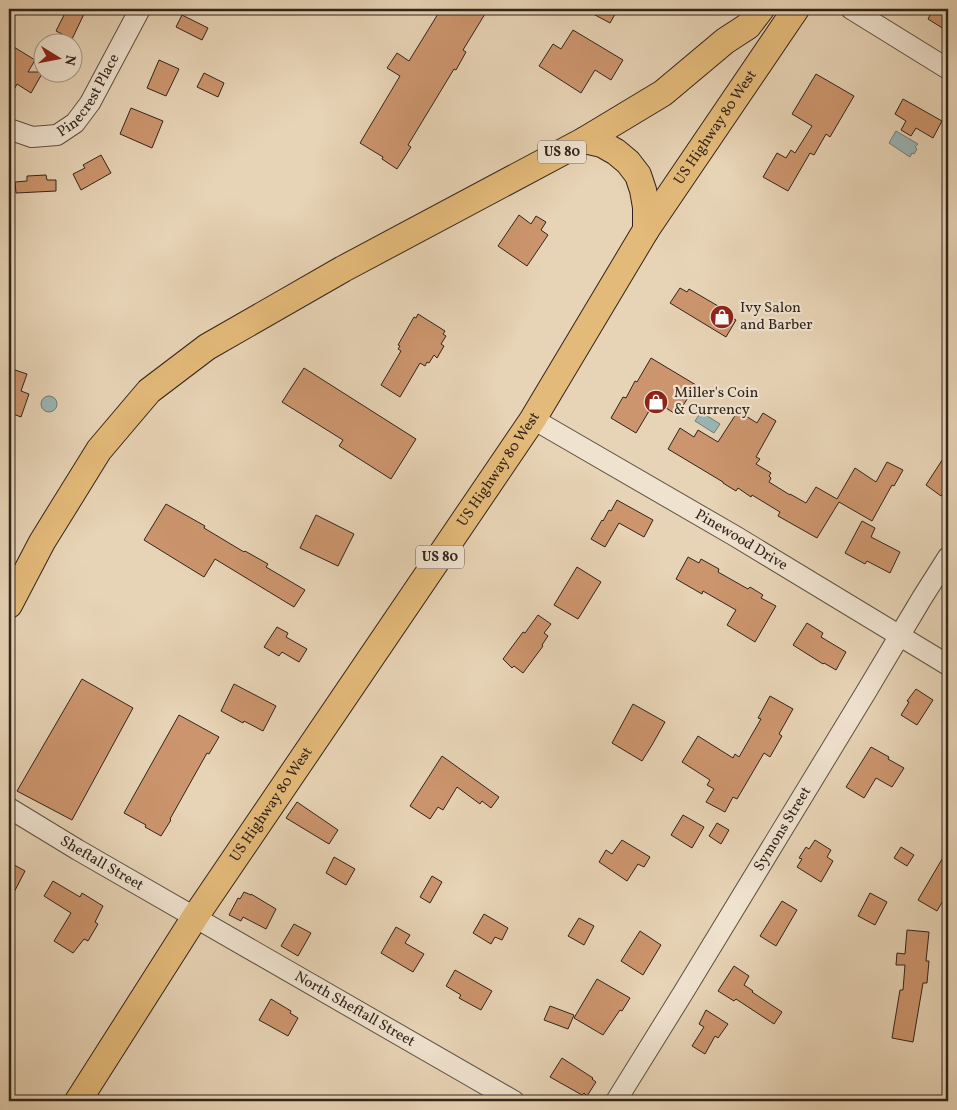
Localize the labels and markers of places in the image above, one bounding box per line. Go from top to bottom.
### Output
place label: Ivy Salon and Barber [740,298,813,336]
shop icon: Ivy Salon and Barber [709,304,735,330]
place label: Miller's Coin & Currency [674,383,759,421]
shop icon: Miller's Coin & Currency [643,389,669,415]

